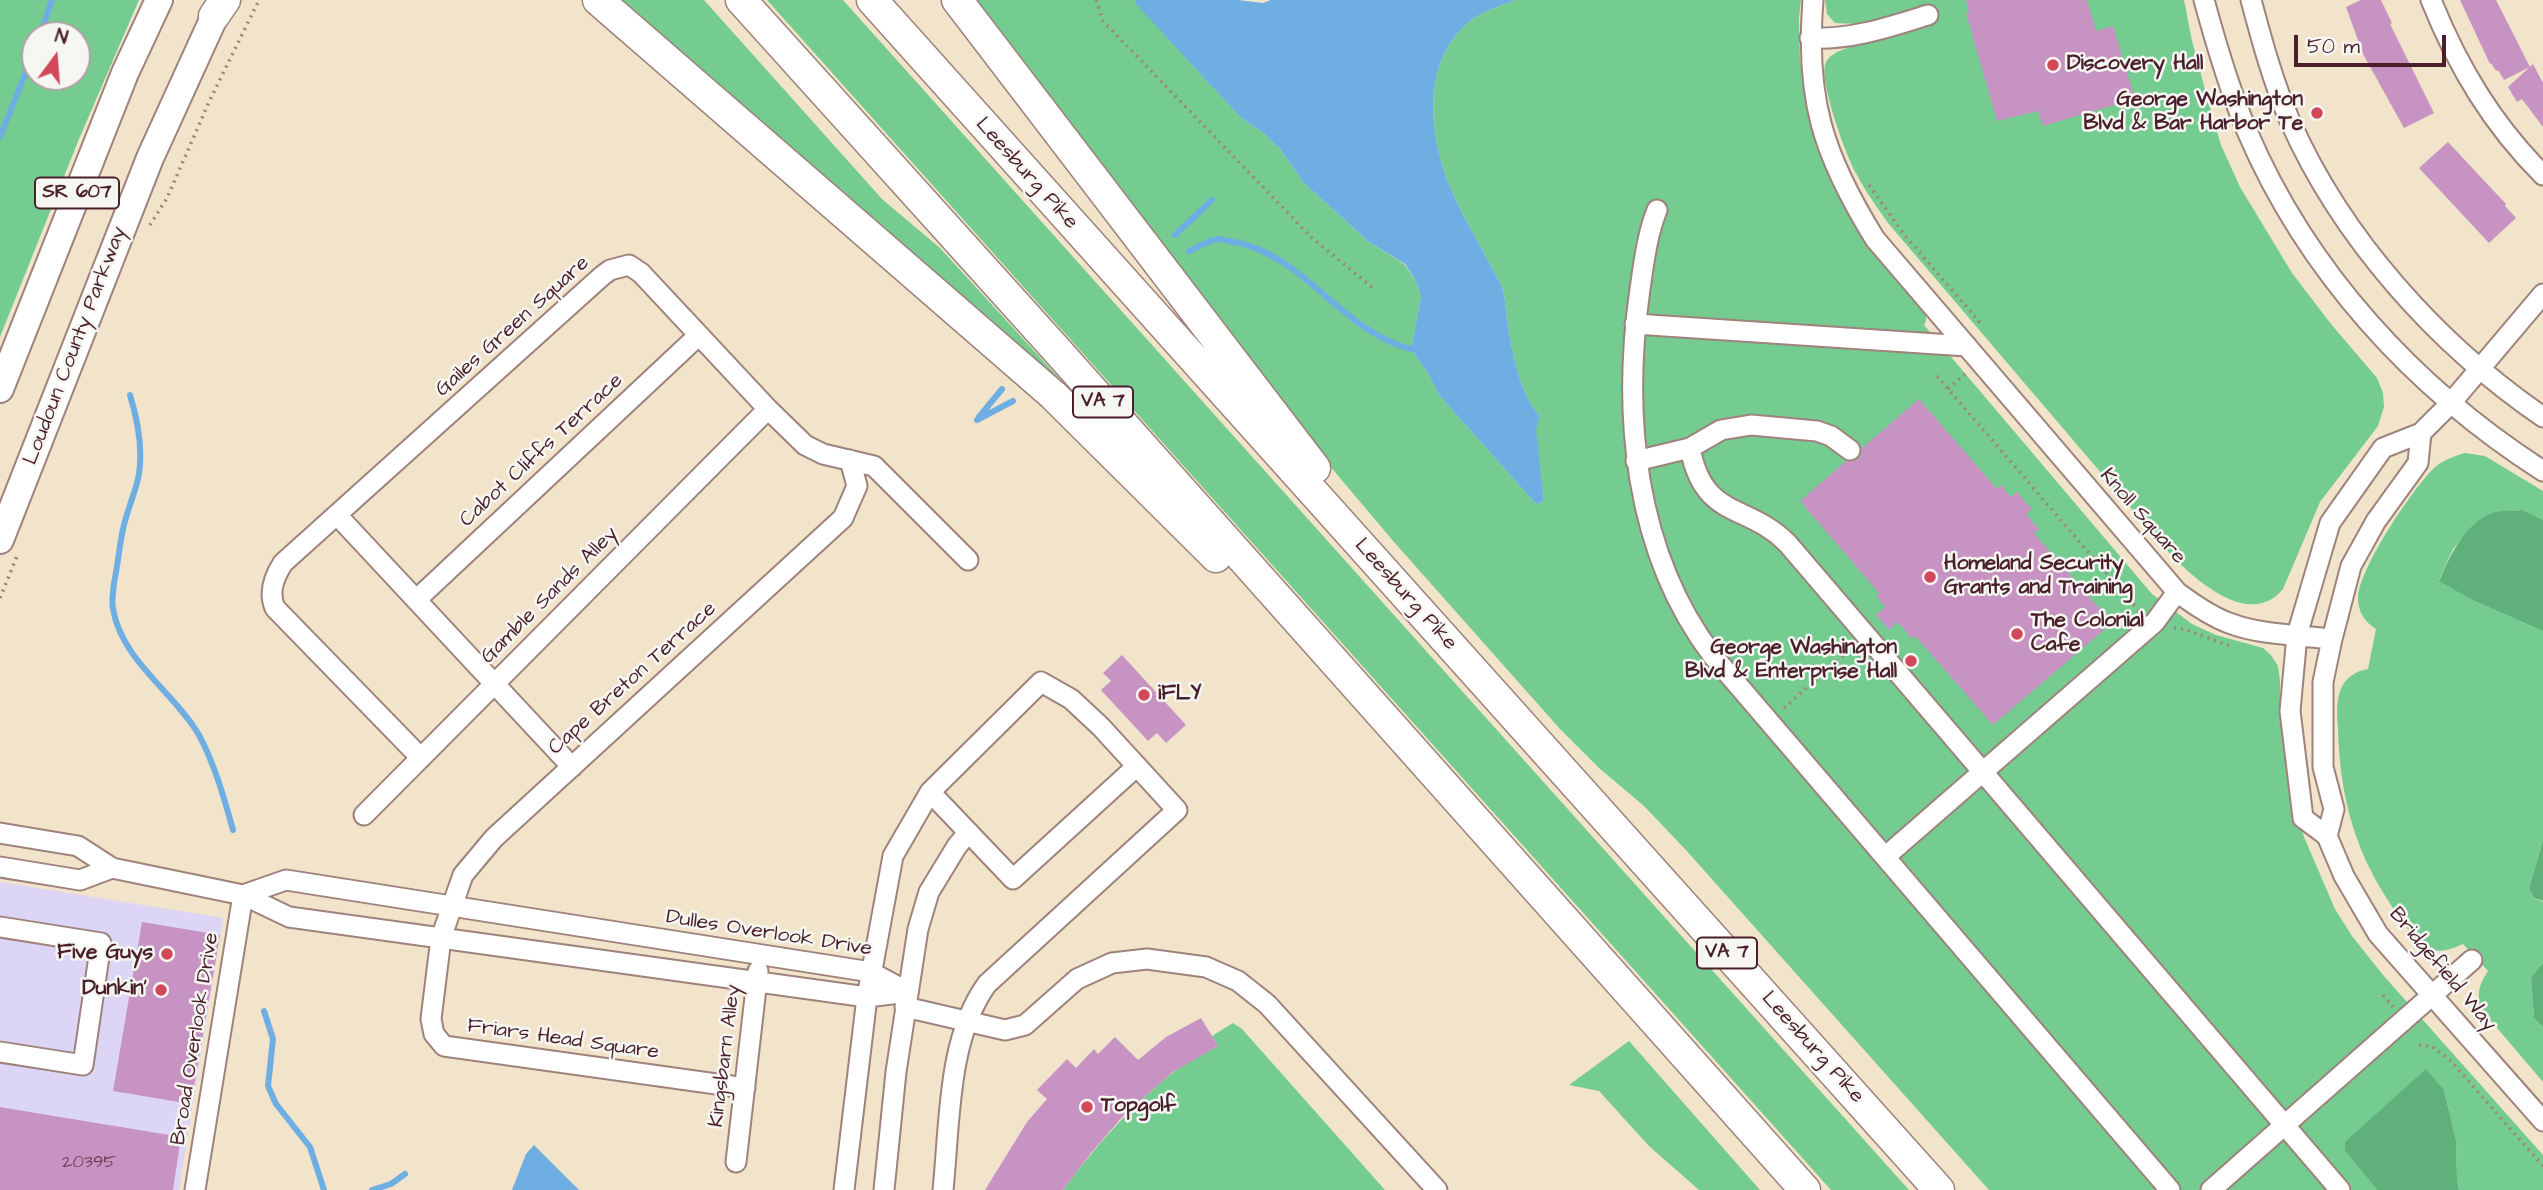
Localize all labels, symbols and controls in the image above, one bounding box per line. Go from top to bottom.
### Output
north arrow [21,21,91,91]
scale bar [2298,21,2450,65]
text: N [52,23,71,52]
text: 50 m [2307,32,2360,61]
place label: Discovery Hall [2067,52,2203,78]
marker: Discovery Hall [2045,57,2061,73]
place label: George Washington Blvd & Bar Harbor Te [2084,88,2303,138]
marker: George Washington Blvd & Bar Harbor Te [2309,105,2325,121]
street label: Leesburg Pike [969,113,1083,235]
road number: SR 607 [35,178,119,209]
street label: Loudoun County Parkway [19,223,133,469]
street label: Gailes Green Square [431,251,595,403]
street label: Cabot Cliffs Terrace [455,369,629,533]
road number: VA 7 [1073,386,1133,418]
street label: Knoll Square [2094,464,2190,570]
street label: Gamble Sands Alley [476,522,624,670]
street label: Leesburg Pike [1348,534,1462,656]
place label: Homeland Security Grants and Training [1944,552,2133,602]
marker: Homeland Security Grants and Training [1922,569,1938,585]
street label: Cape Breton Terrace [544,597,722,761]
place label: The Colonial Cafe [2031,609,2144,659]
marker: The Colonial Cafe [2009,626,2025,642]
place label: George Washington Blvd & Enterprise Hall [1685,636,1897,686]
marker: George Washington Blvd & Enterprise Hall [1903,653,1919,669]
place label: iFLY [1158,682,1201,708]
marker: iFLY [1136,687,1152,703]
street label: Bridgefield Way [2383,903,2501,1037]
street label: Dulles Overlook Drive [664,905,874,963]
street label: Broad Overlook Drive [167,931,225,1147]
road number: VA 7 [1697,937,1757,968]
place label: Five Guys [57,941,153,967]
marker: Five Guys [159,946,175,962]
place label: Dunkin' [82,977,147,1003]
marker: Dunkin' [153,982,169,998]
street label: Kingsbarn Alley [705,983,747,1129]
street label: Leesburg Pike [1755,987,1869,1109]
street label: Friars Head Square [466,1014,660,1066]
place label: Topgolf [1101,1094,1176,1120]
marker: Topgolf [1079,1099,1095,1115]
house number: 20395 [62,1152,116,1174]

